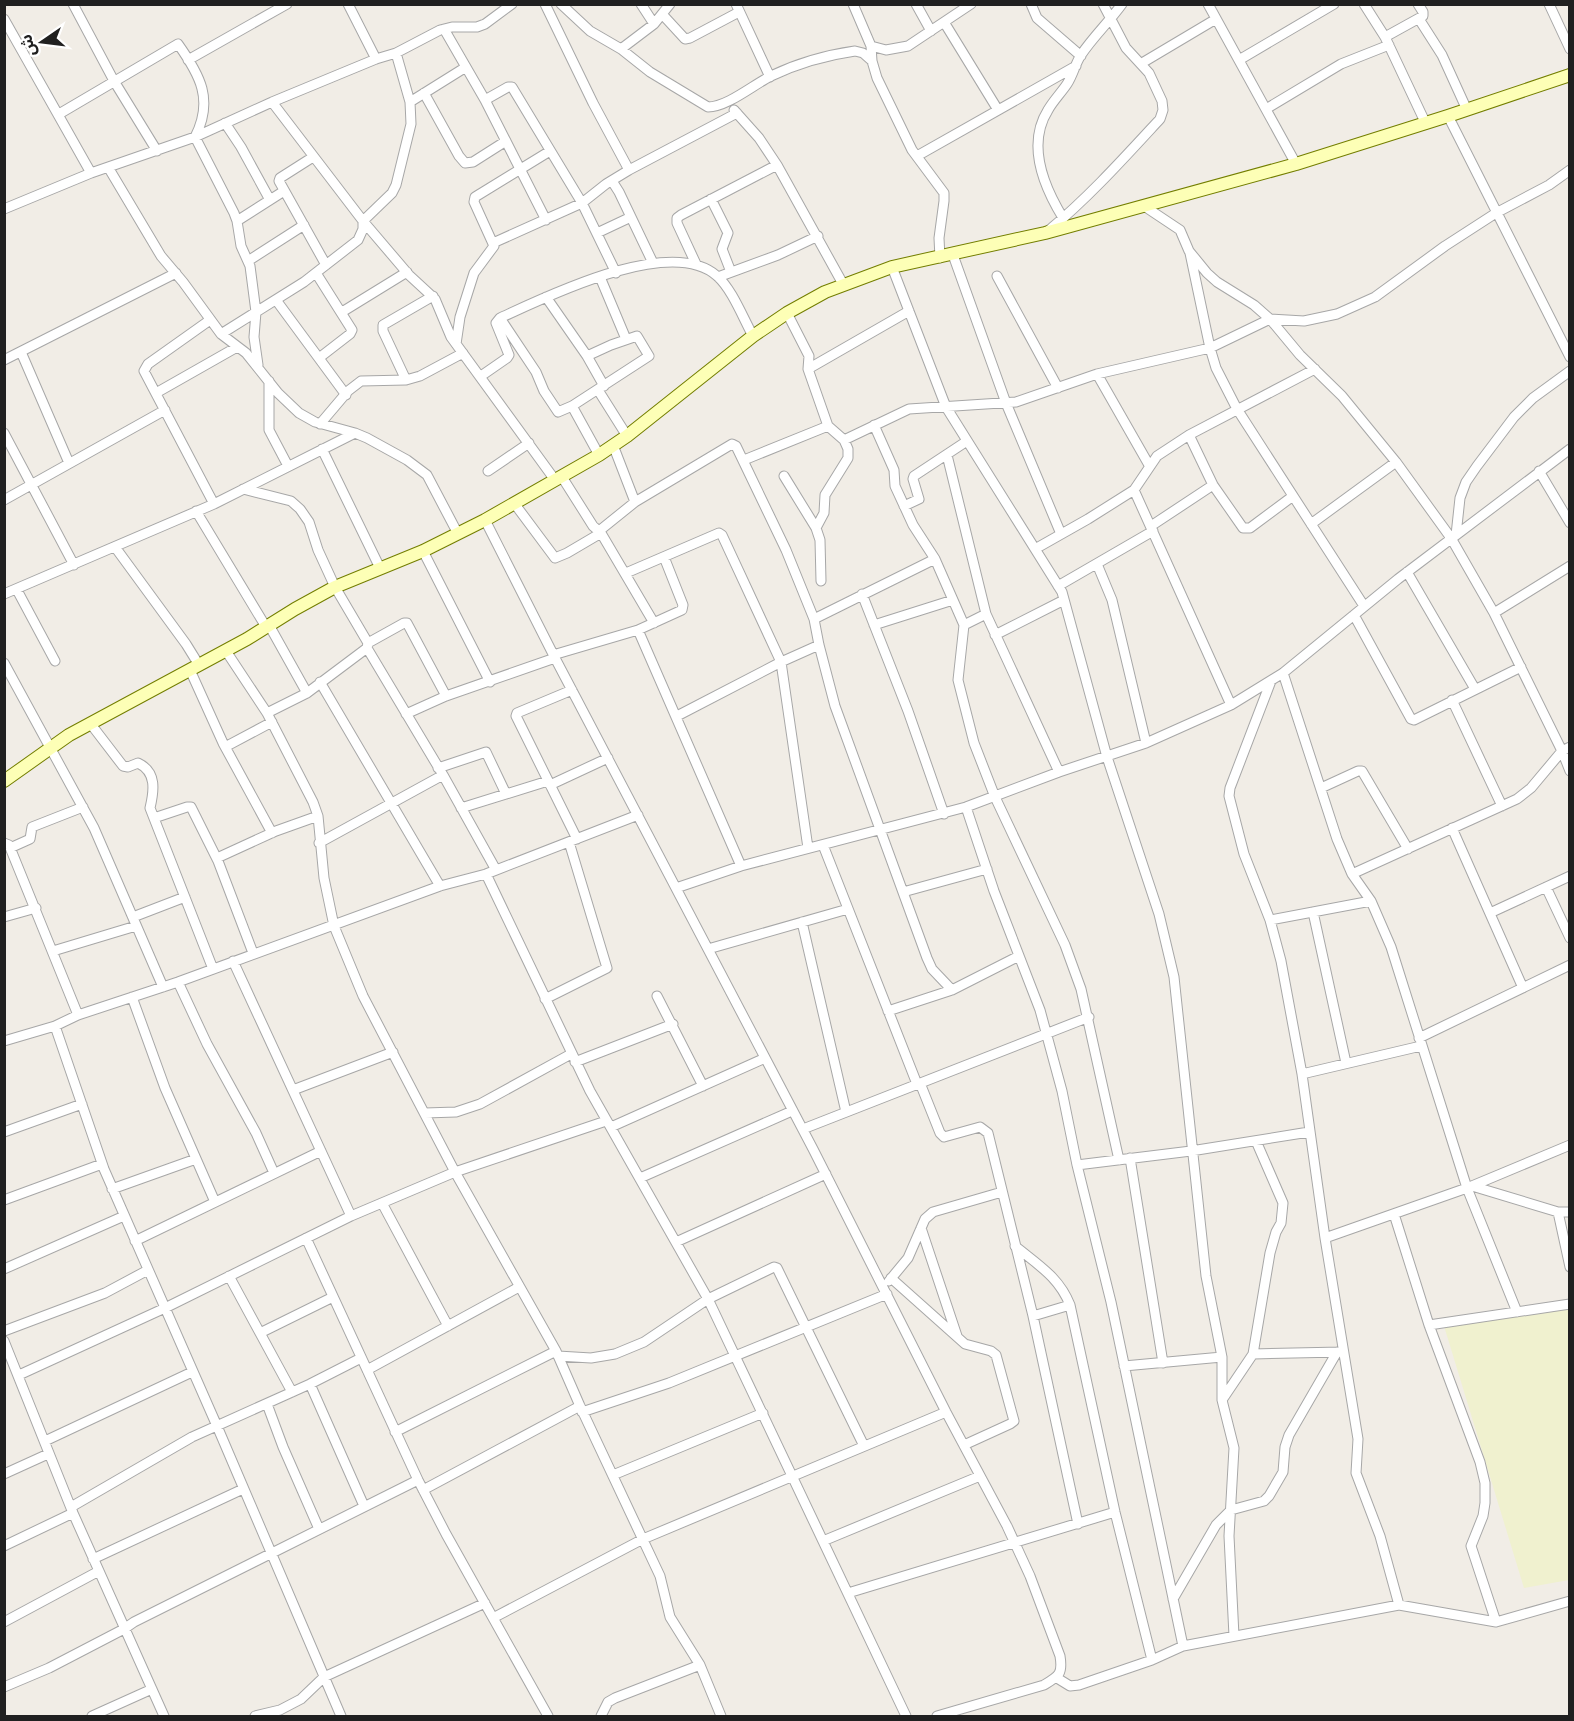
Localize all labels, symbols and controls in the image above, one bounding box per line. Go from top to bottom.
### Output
north arrow [12,12,72,72]
text: ش [14,32,41,59]

